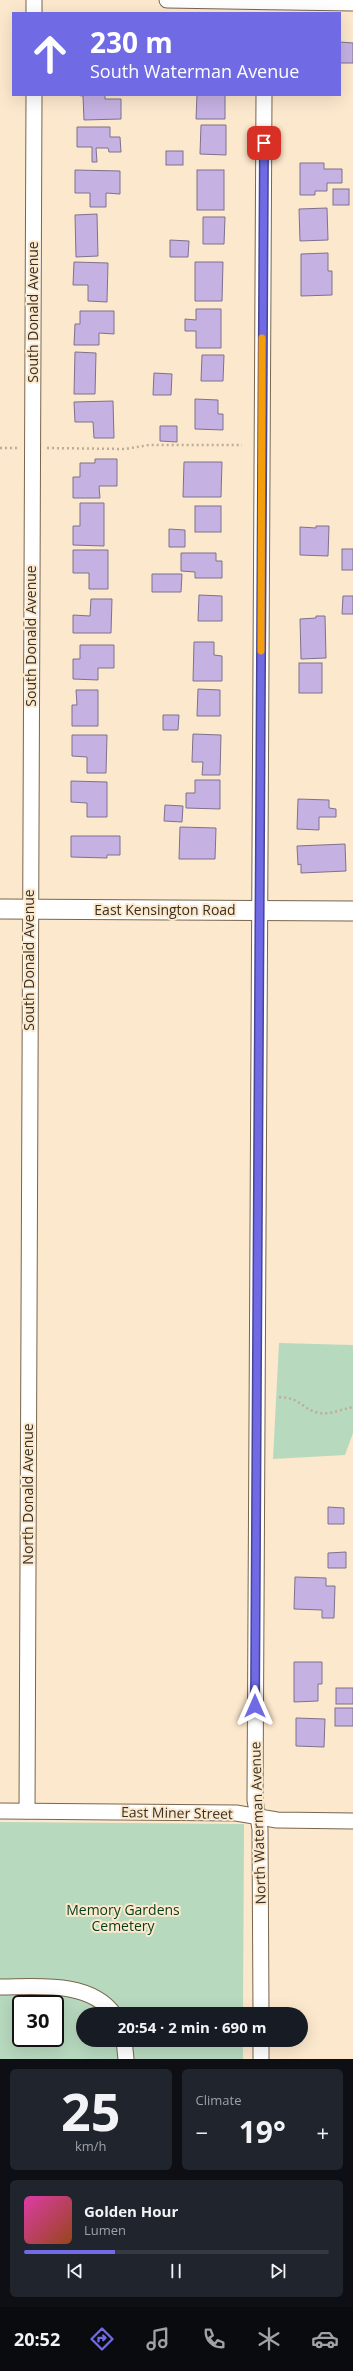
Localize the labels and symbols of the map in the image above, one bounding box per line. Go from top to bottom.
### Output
pin [247,126,281,160]
street label: South Donald Avenue [23,241,42,383]
street label: South Donald Avenue [21,565,40,707]
street label: South Donald Avenue [19,889,38,1031]
street label: East Kensington Road [94,900,236,919]
street label: North Donald Avenue [18,1423,37,1565]
position arrow [234,1685,276,1727]
street label: North Waterman Avenue [245,1741,270,1905]
street label: East Miner Street [121,1802,233,1823]
park label: Memory Gardens Cemetery [66,1900,180,1935]
speed limit sign: 30 [12,1995,64,2047]

